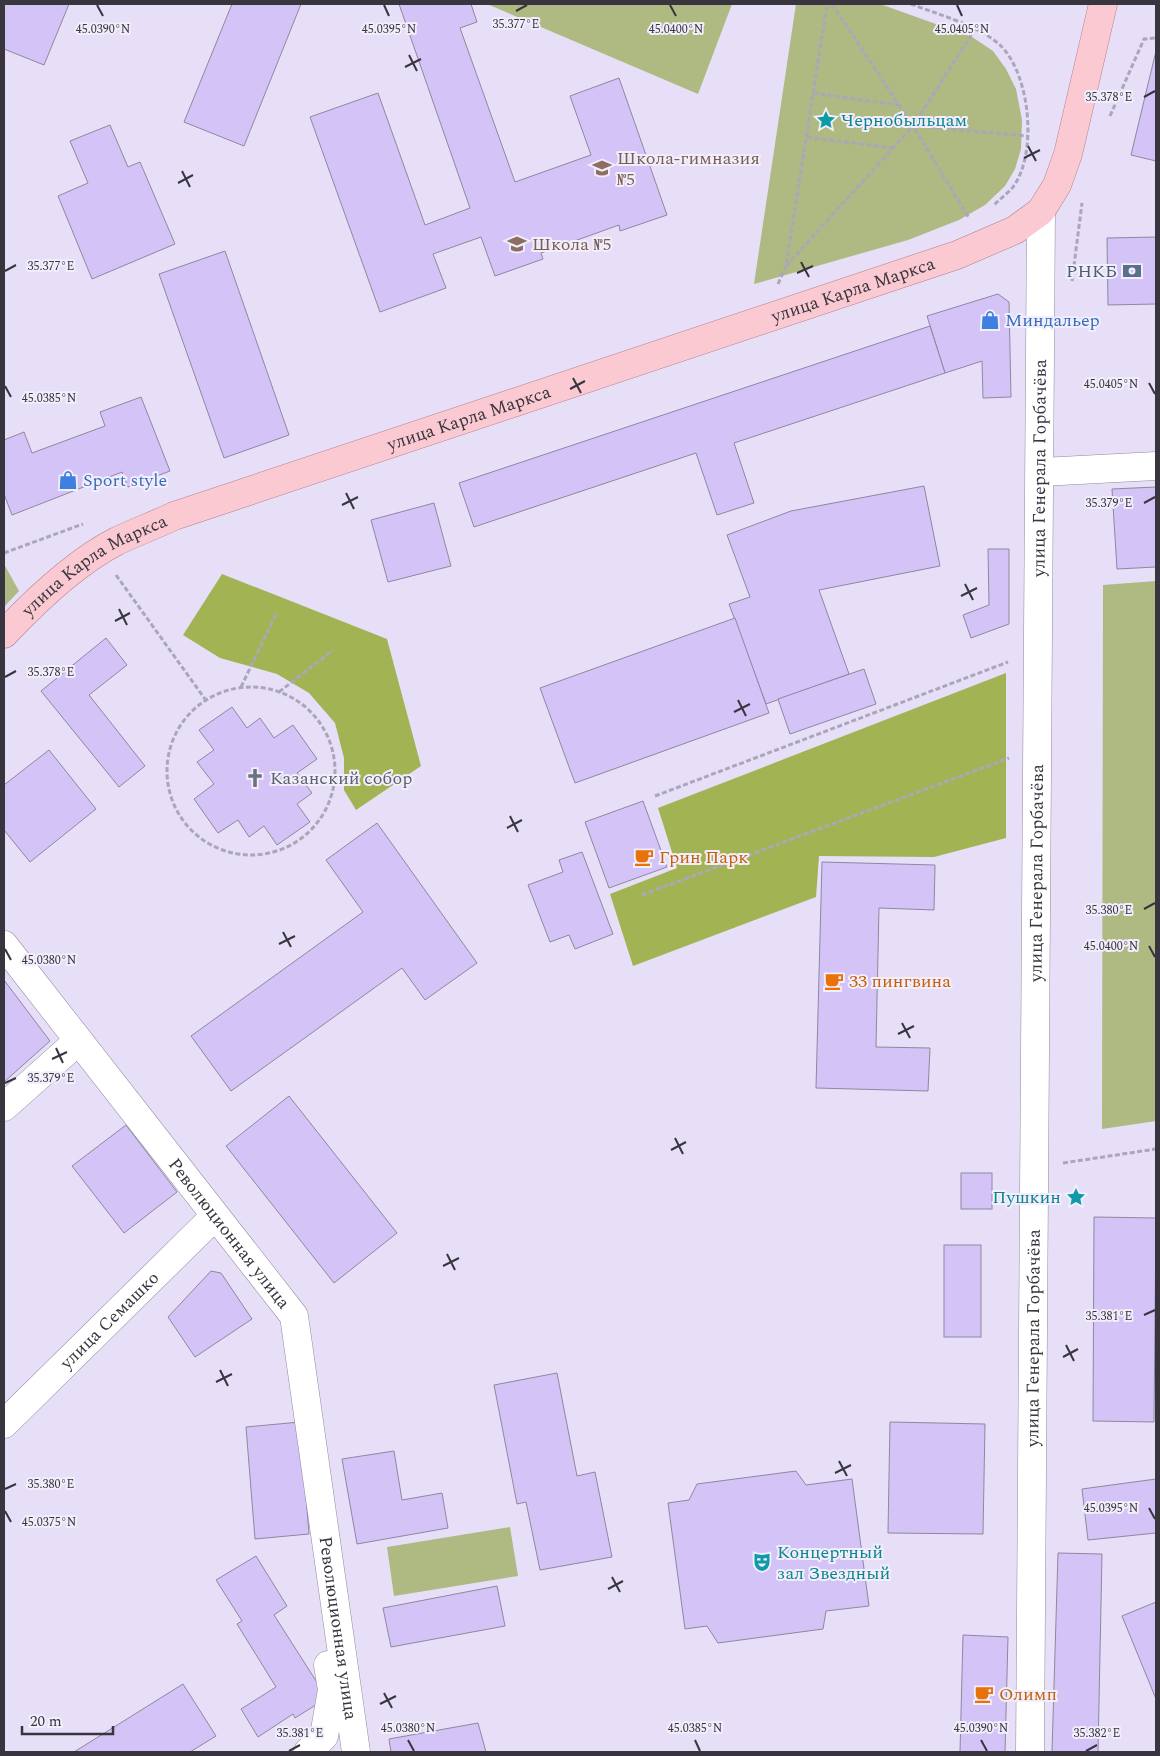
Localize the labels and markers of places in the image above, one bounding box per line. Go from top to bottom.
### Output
place label: Чернобыльцам [841,107,967,134]
place icon: Чернобыльцам [815,109,837,131]
place label: Школа-гимназия №5 [617,145,760,193]
school or university icon: Школа-гимназия №5 [591,157,613,179]
place label: Школа №5 [532,231,611,258]
school or university icon: Школа №5 [506,233,528,255]
place label: РНКБ [1066,258,1117,285]
bank icon: РНКБ [1121,260,1143,282]
place label: Миндальер [1005,307,1100,334]
shop icon: Миндальер [979,309,1001,331]
place label: Sport style [83,467,167,494]
shop icon: Sport style [57,469,79,491]
place label: Казанский собор [270,765,412,792]
church icon: Казанский собор [244,767,266,789]
place label: Грин Парк [659,844,748,871]
cafe icon: Грин Парк [633,846,655,868]
place label: 33 пингвина [849,968,951,995]
cafe icon: 33 пингвина [823,970,845,992]
place label: Пушкин [992,1184,1061,1211]
place icon: Пушкин [1065,1186,1087,1208]
place label: Концертный зал Звездный [777,1539,890,1587]
theatre icon: Концертный зал Звездный [751,1551,773,1573]
place label: Олимп [999,1681,1057,1708]
cafe icon: Олимп [973,1683,995,1705]

